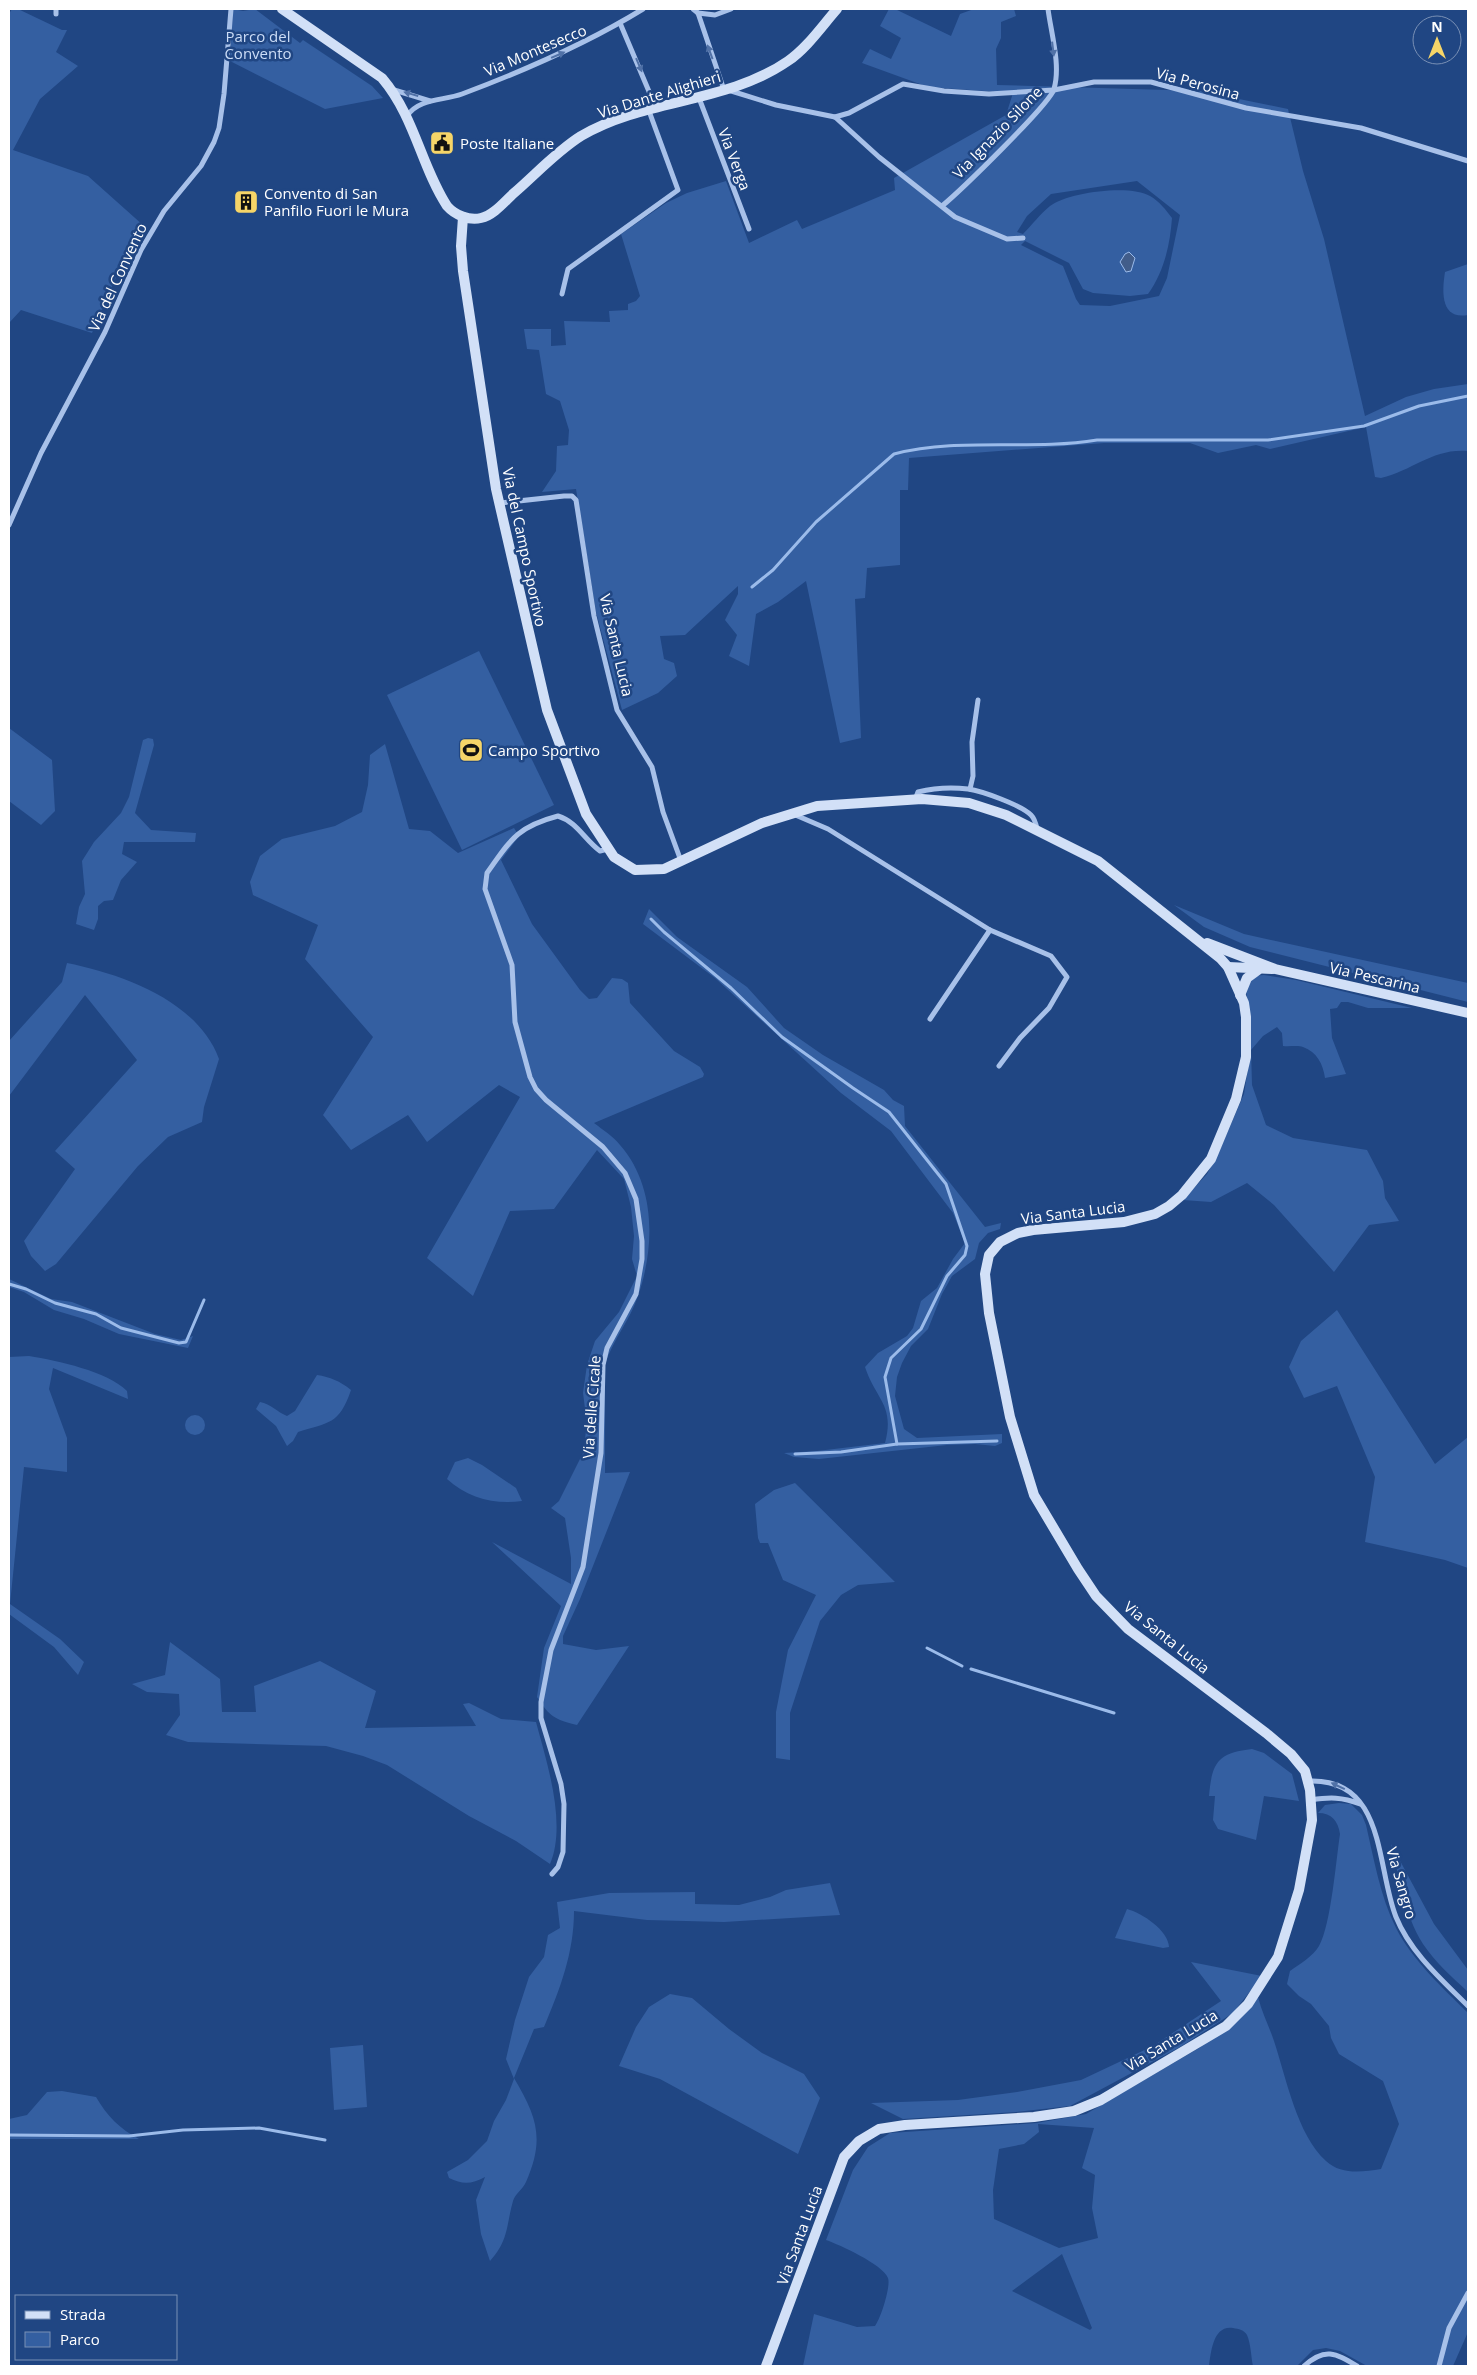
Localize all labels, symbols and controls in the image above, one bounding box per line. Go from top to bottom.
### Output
north arrow [1412,15,1462,65]
text: N [1431,17,1443,36]
street label: Via Montesecco [481,19,589,81]
park label: Parco del Convento [224,26,292,63]
one-way arrow [1049,42,1057,58]
one-way arrow [706,44,713,59]
one-way arrow [551,51,565,59]
one-way arrow [636,58,644,73]
street label: Via Perosina [1154,62,1242,104]
street label: Via Dante Alighieri [595,66,723,122]
street label: Via Ignazio Silone [948,82,1046,182]
one-way arrow [404,89,419,97]
street label: Via Verga [714,125,756,193]
public building icon: Poste Italiane [429,130,455,156]
place label: Poste Italiane [460,133,554,153]
place label: Convento di San Panfilo Fuori le Mura [264,183,409,220]
building icon: Convento di San Panfilo Fuori le Mura [233,189,259,215]
street label: Via del Convento [83,220,151,334]
street label: Via del Campo Sportivo [498,466,552,628]
street label: Via Santa Lucia [595,592,639,698]
sports icon: Campo Sportivo [458,737,484,763]
place label: Campo Sportivo [488,740,600,760]
street label: Via Pescarina [1328,957,1422,997]
street label: Via Santa Lucia [1020,1196,1126,1228]
street label: Via delle Cicale [577,1355,605,1459]
street label: Via Santa Lucia [1120,1596,1214,1678]
one-way arrow [1331,1782,1346,1791]
street label: Via Sangro [1382,1845,1422,1921]
street label: Via Santa Lucia [1121,2004,1221,2076]
street label: Via Santa Lucia [772,2182,826,2288]
legend [15,2295,178,2360]
text: Strada [60,2304,106,2324]
text: Parco [60,2329,100,2349]

